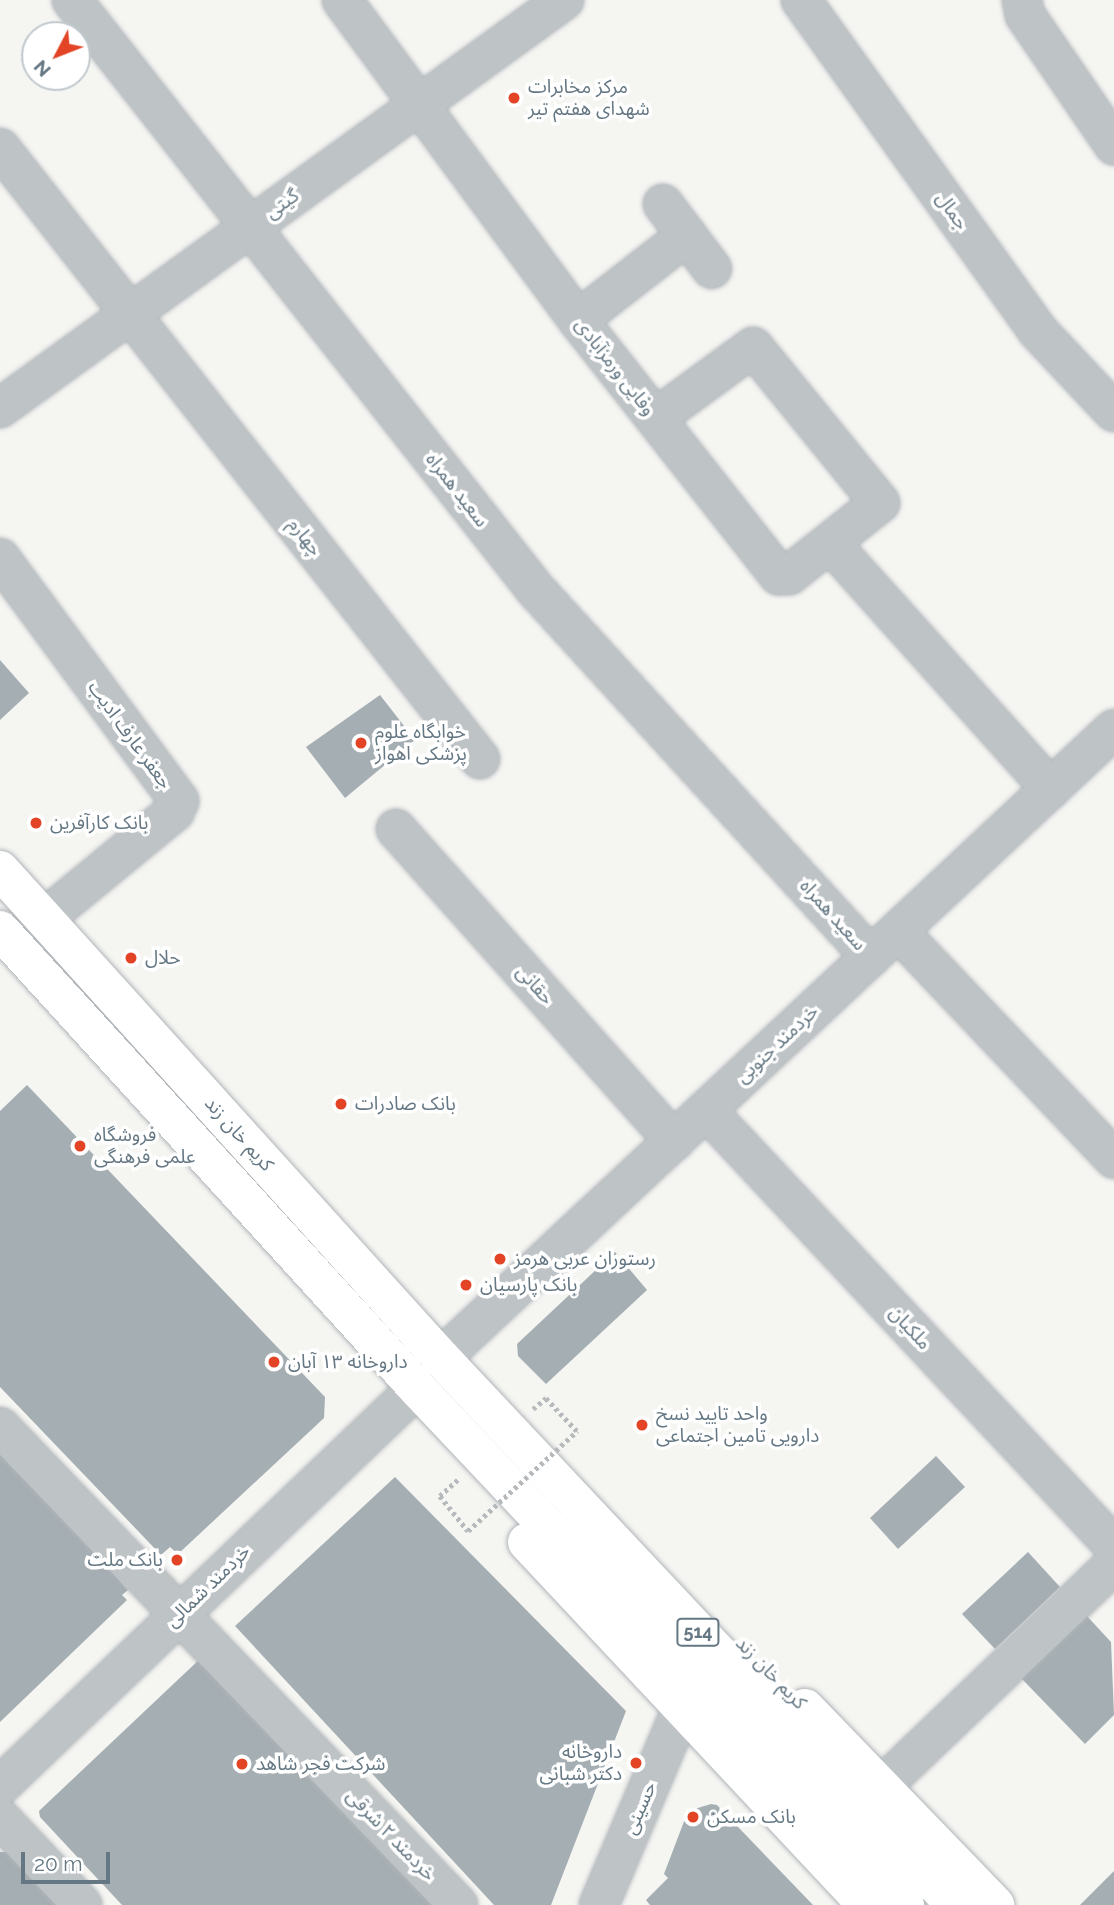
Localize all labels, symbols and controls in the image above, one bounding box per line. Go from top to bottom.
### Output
north arrow [21,21,91,91]
text: N [29,56,55,81]
place label: مرکز مخابرات شهدای هفتم تیر [528,76,650,120]
marker: مرکز مخابرات شهدای هفتم تیر [506,90,522,106]
street label: گیتی [261,184,303,224]
street label: جمال [931,188,973,234]
street label: وفایی ورمزآبادی [570,314,660,420]
street label: سعید همراه [421,448,493,532]
street label: چهارم [283,514,327,560]
street label: جعفر عارف ادیب [83,677,177,793]
place label: خوابگاه علوم پزشکی اهواز [375,721,467,765]
marker: خوابگاه علوم پزشکی اهواز [353,735,369,751]
place label: بانک کارآفرین [50,812,148,834]
marker: بانک کارآفرین [28,815,44,831]
street label: سعید همراه [795,875,871,955]
place label: حلال [145,947,181,969]
marker: حلال [123,950,139,966]
street label: حقانی [511,961,559,1009]
street label: خردمند جنوبی [731,1000,823,1088]
street label: کریم خان زند [200,1092,278,1176]
place label: بانک صادرات [355,1093,456,1115]
marker: بانک صادرات [333,1096,349,1112]
place label: فروشگاه علمی فرهنگی [94,1124,195,1168]
marker: فروشگاه علمی فرهنگی [72,1138,88,1154]
place label: رستوران عربی هرمز [514,1248,656,1270]
marker: رستوران عربی هرمز [492,1251,508,1267]
place label: بانک پارسیان [480,1274,577,1296]
marker: بانک پارسیان [458,1277,474,1293]
street label: ملکیان [884,1302,936,1354]
place label: داروخانه ۱۳ آبان [288,1351,408,1373]
marker: داروخانه ۱۳ آبان [266,1354,282,1370]
place label: واحد تایید نسخ دارویی تامین اجتماعی [656,1403,819,1447]
marker: واحد تایید نسخ دارویی تامین اجتماعی [634,1417,650,1433]
street label: خردمند شمالی [161,1540,255,1632]
place label: بانک ملت [87,1549,163,1571]
marker: بانک ملت [169,1552,185,1568]
road number: 514 [675,1618,721,1646]
street label: کریم خان زند [731,1632,811,1714]
place label: داروخانه دکتر شبانی [540,1741,622,1785]
place label: شرکت فجر شاهد [256,1753,386,1775]
marker: داروخانه دکتر شبانی [628,1755,644,1771]
marker: شرکت فجر شاهد [234,1756,250,1772]
street label: حسینی [619,1778,661,1838]
street label: خردمند ۲ شرقی [342,1784,440,1886]
place label: بانک مسکن [707,1806,796,1828]
marker: بانک مسکن [685,1809,701,1825]
scale bar [24,1839,114,1883]
text: 20 m [34,1851,82,1876]

